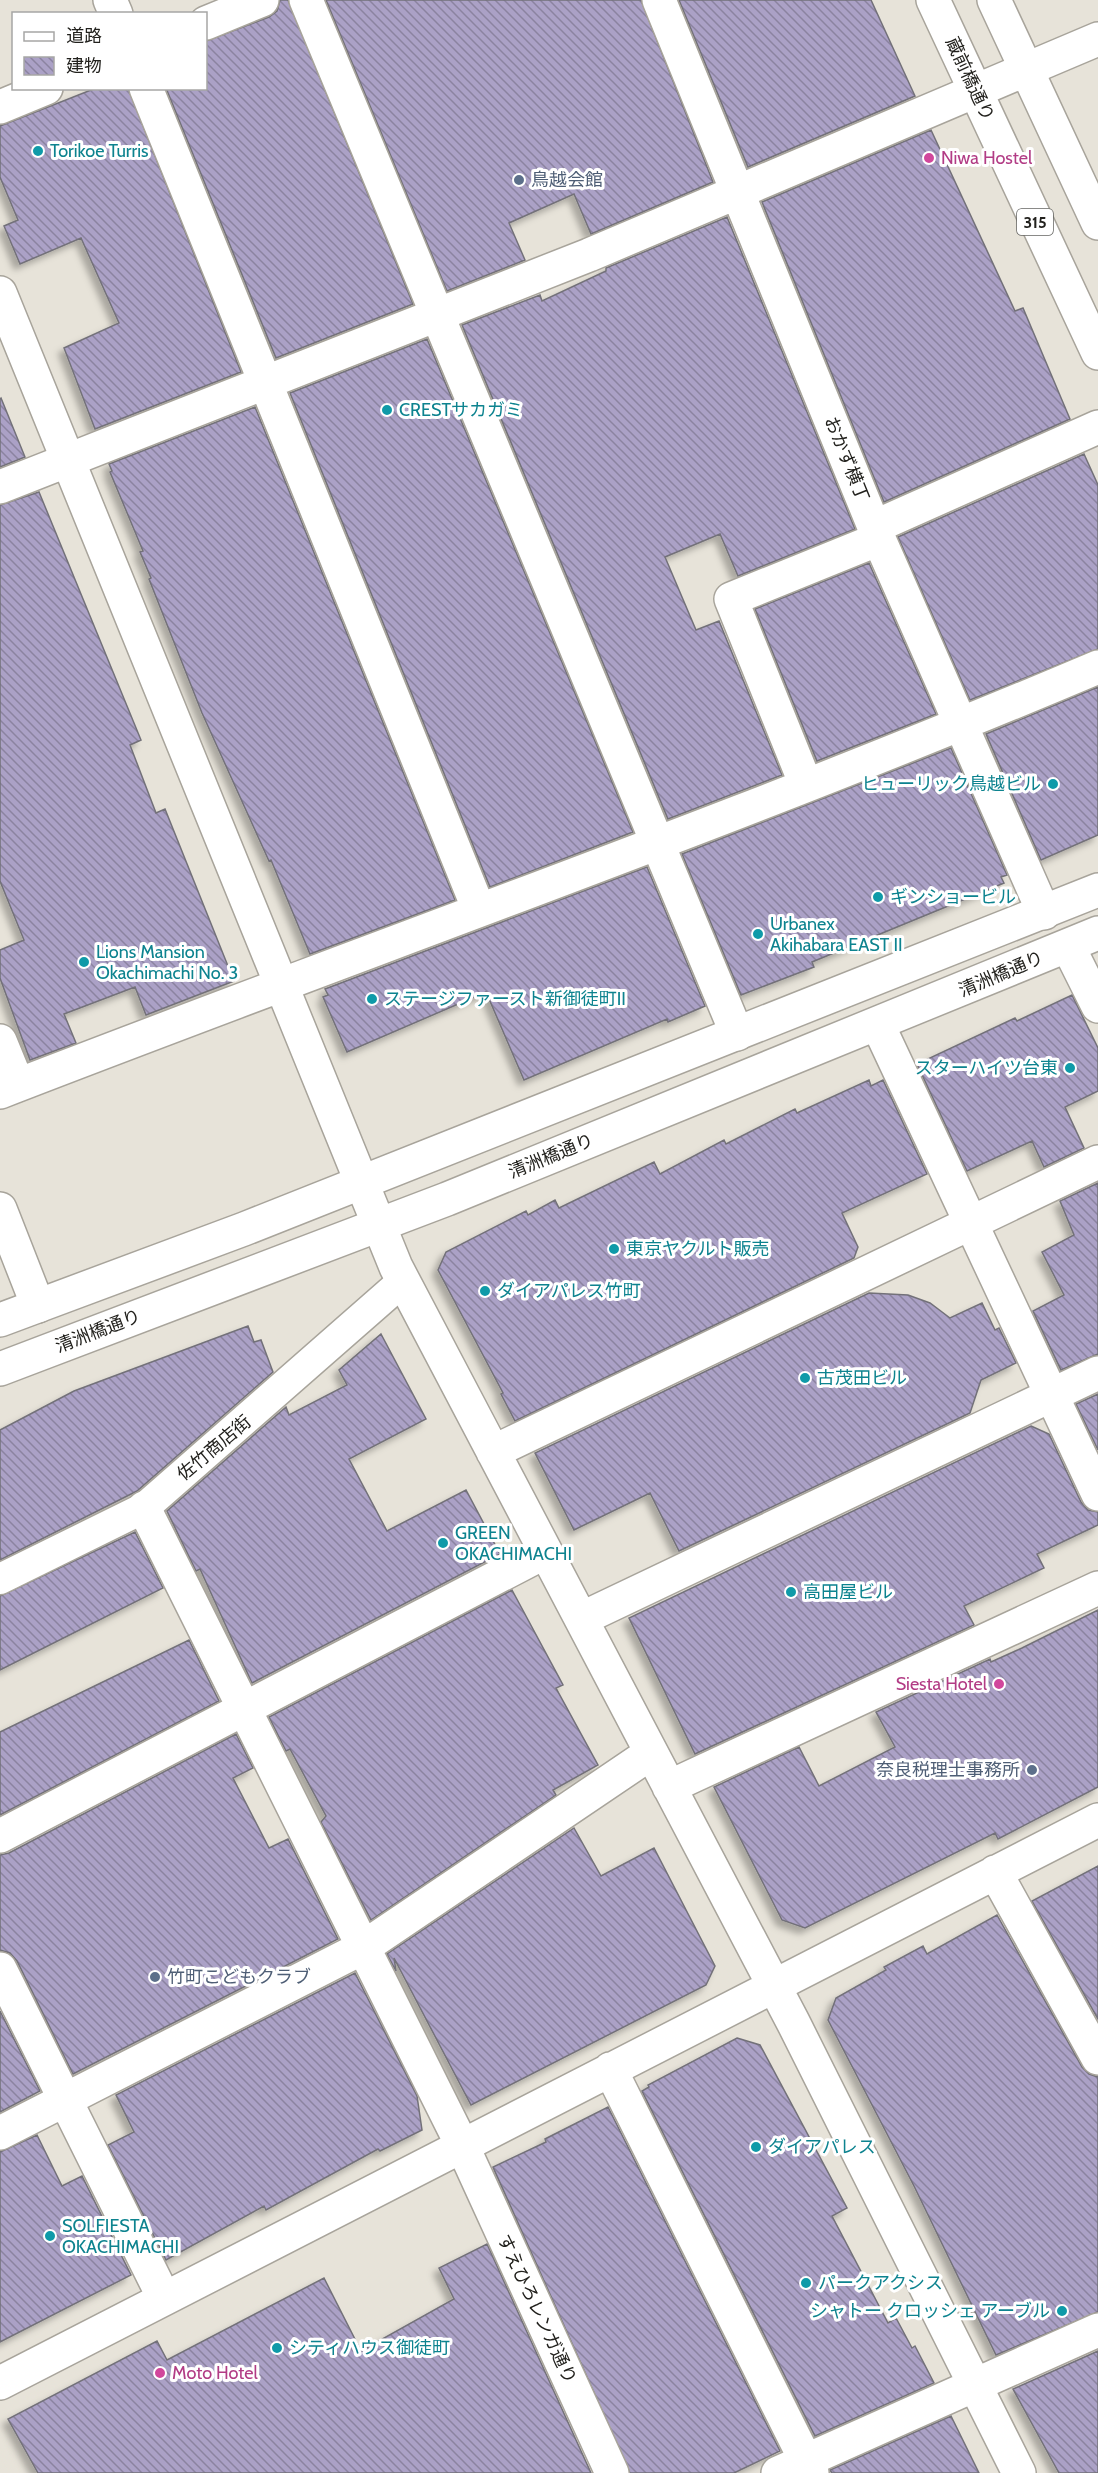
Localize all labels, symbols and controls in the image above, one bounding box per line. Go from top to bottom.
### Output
legend [12,12,207,90]
text: 道路 [66,25,102,47]
street label: 蔵前橋通り [941,34,999,124]
text: 建物 [66,55,102,77]
place label: Torikoe Turris [50,140,149,162]
marker: Torikoe Turris [31,144,45,158]
place label: Niwa Hostel [941,147,1033,169]
marker: Niwa Hostel [922,151,936,165]
place label: 鳥越会館 [531,169,603,191]
marker: 鳥越会館 [512,173,526,187]
road number: 315 [1017,209,1053,235]
place label: CRESTサカガミ [399,399,523,421]
marker: CRESTサカガミ [380,403,394,417]
street label: おかず横丁 [820,413,874,505]
place label: ヒューリック鳥越ビル [861,773,1041,795]
marker: ヒューリック鳥越ビル [1046,777,1060,791]
place label: ギンショービル [890,886,1016,908]
marker: ギンショービル [871,890,885,904]
place label: Urbanex Akihabara EAST II [770,913,903,956]
marker: Urbanex Akihabara EAST II [751,927,765,941]
place label: Lions Mansion Okachimachi No. 3 [96,941,238,984]
street label: 清洲橋通り [955,946,1047,1002]
marker: Lions Mansion Okachimachi No. 3 [77,955,91,969]
place label: ステージファースト新御徒町II [384,988,626,1010]
marker: ステージファースト新御徒町II [365,992,379,1006]
place label: スターハイツ台東 [915,1057,1058,1079]
marker: スターハイツ台東 [1063,1061,1077,1075]
street label: 清洲橋通り [505,1129,597,1183]
place label: 東京ヤクルト販売 [626,1238,769,1260]
marker: 東京ヤクルト販売 [607,1242,621,1256]
place label: ダイアパレス竹町 [497,1280,641,1302]
marker: ダイアパレス竹町 [478,1284,492,1298]
street label: 清洲橋通り [52,1305,144,1357]
place label: 古茂田ビル [817,1367,907,1389]
marker: 古茂田ビル [798,1371,812,1385]
street label: 佐竹商店街 [172,1411,256,1485]
place label: GREEN OKACHIMACHI [455,1522,572,1565]
marker: GREEN OKACHIMACHI [436,1536,450,1550]
place label: 高田屋ビル [803,1581,893,1603]
marker: 高田屋ビル [784,1585,798,1599]
place label: Siesta Hotel [896,1673,988,1695]
marker: Siesta Hotel [992,1677,1006,1691]
place label: 奈良税理士事務所 [876,1759,1020,1781]
marker: 奈良税理士事務所 [1025,1763,1039,1777]
place label: 竹町こどもクラブ [167,1966,311,1988]
marker: 竹町こどもクラブ [148,1970,162,1984]
place label: ダイアパレス [768,2136,876,2158]
marker: ダイアパレス [749,2140,763,2154]
place label: SOLFIESTA OKACHIMACHI [62,2215,179,2258]
marker: SOLFIESTA OKACHIMACHI [43,2229,57,2243]
street label: すえひろレンガ通り [493,2231,581,2387]
place label: パークアクシス [818,2272,943,2294]
marker: パークアクシス [799,2276,813,2290]
place label: シャトー クロッシェ アーブル [810,2300,1050,2322]
marker: シャトー クロッシェ アーブル [1055,2304,1069,2318]
place label: シティハウス御徒町 [289,2337,450,2359]
marker: シティハウス御徒町 [270,2341,284,2355]
place label: Moto Hotel [172,2362,259,2384]
marker: Moto Hotel [153,2366,167,2380]

